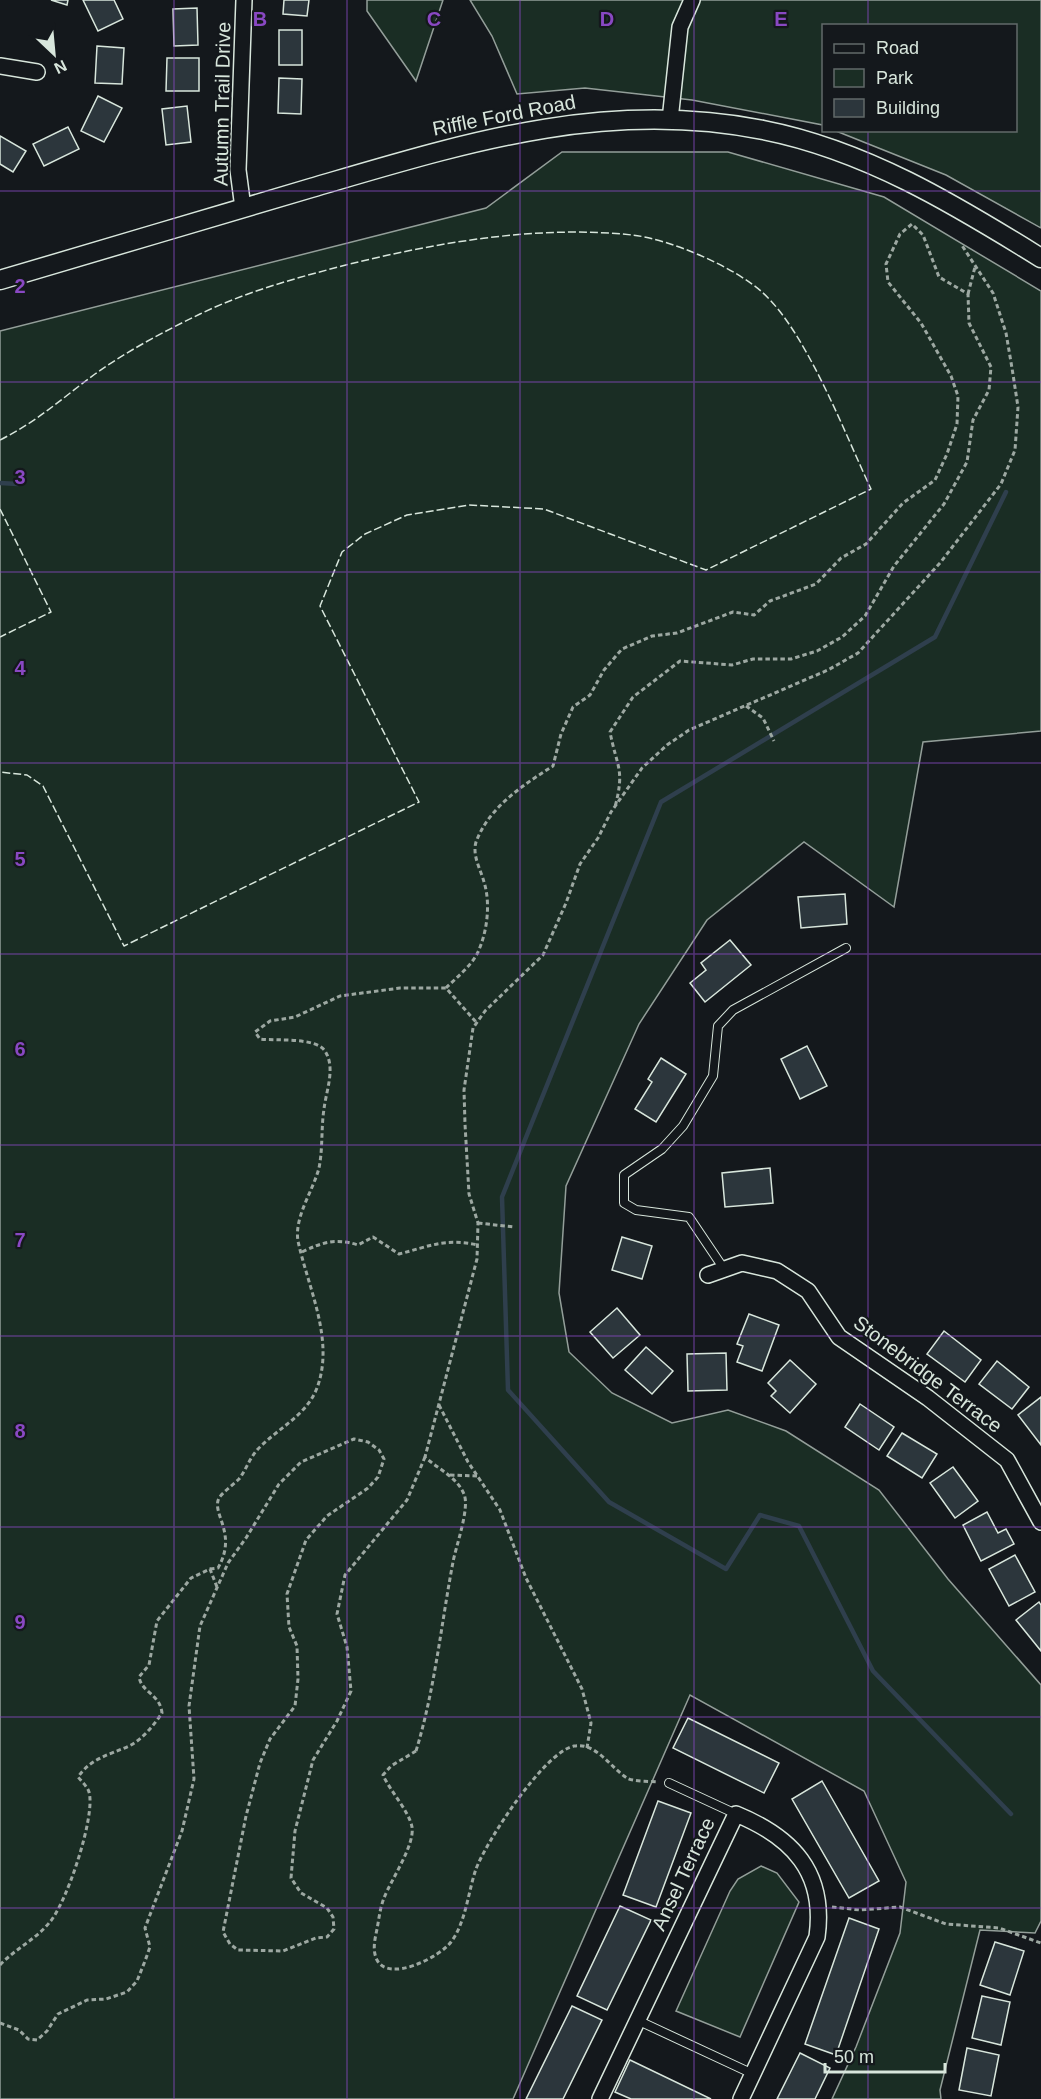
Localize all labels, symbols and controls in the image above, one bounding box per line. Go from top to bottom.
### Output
text: B [253,8,267,30]
text: C [427,8,441,30]
text: D [600,8,614,30]
text: E [774,8,788,30]
street label: Autumn Trail Drive [210,22,234,186]
north arrow [24,24,84,84]
legend [822,24,1017,132]
text: Road [876,38,919,58]
text: N [51,57,69,77]
text: Park [876,68,914,88]
street label: Riffle Ford Road [431,90,577,140]
text: Building [876,98,940,118]
text: 2 [14,275,26,297]
text: 3 [14,466,26,488]
text: 4 [14,657,26,679]
text: 5 [14,848,26,870]
text: 6 [14,1038,26,1060]
text: 7 [14,1229,26,1251]
street label: Stonebridge Terrace [850,1311,1006,1437]
text: 8 [14,1420,26,1442]
text: 9 [14,1611,26,1633]
street label: Ansel Terrace [647,1814,719,1934]
scale bar [825,2036,945,2074]
text: 50 m [834,2047,874,2067]

